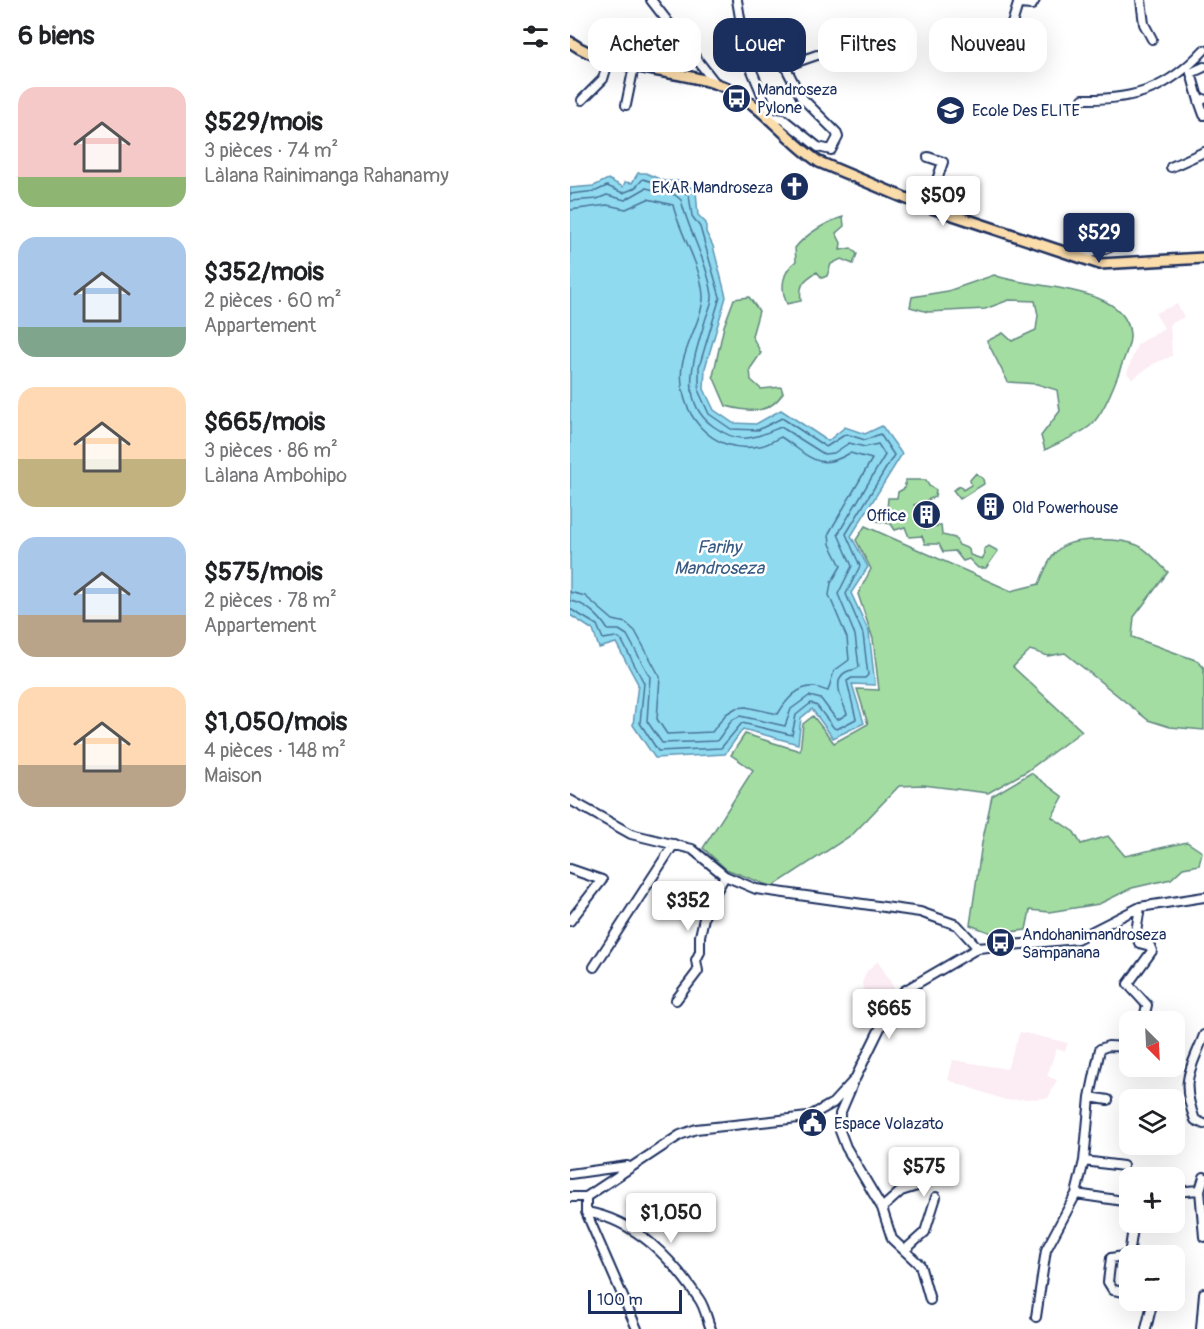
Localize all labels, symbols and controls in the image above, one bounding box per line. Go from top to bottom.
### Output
chip: Acheter [588,18,701,72]
chip: Louer [713,18,806,72]
chip: Filtres [818,18,917,72]
chip: Nouveau [929,18,1047,72]
text: 6 biens [18,20,94,52]
icon: filters [519,20,552,53]
place label: Mandroseza Pylone [757,80,837,118]
bus stop icon: Mandroseza Pylone [720,82,752,114]
school or university icon: Ecole Des ELITE [935,94,967,126]
place label: Ecole Des ELITE [972,101,1080,121]
text: $529/mois [204,106,323,138]
icon: home [66,111,138,183]
text: 3 pièces · 74 m² [204,138,338,163]
text: Làlana Rainimanga Rahanamy [204,163,449,188]
church icon: EKAR Mandroseza [778,171,810,203]
pin: $509 [907,176,979,227]
place label: EKAR Mandroseza [652,178,773,198]
text: $509 [920,183,966,208]
pin: $529 [1063,213,1135,264]
text: $529 [1077,220,1121,245]
text: $352/mois [204,256,324,288]
icon: home [66,261,138,333]
text: 2 pièces · 60 m² [204,288,342,313]
text: Appartement [204,313,316,338]
text: $665/mois [204,406,325,438]
icon: home [66,411,138,483]
text: 3 pièces · 86 m² [204,438,338,463]
text: Làlana Ambohipo [204,463,347,488]
building icon: Old Powerhouse [975,491,1007,523]
place label: Old Powerhouse [1012,498,1118,518]
building icon: Office [911,499,943,531]
place label: Office [867,506,906,526]
water label: Farihy Mandroseza [674,536,766,580]
text: $575/mois [204,556,323,588]
icon: home [66,561,138,633]
text: 2 pièces · 78 m² [204,588,337,613]
text: Appartement [204,613,316,638]
text: $1,050/mois [204,706,347,738]
icon: home [66,711,138,783]
text: 4 pièces · 148 m² [204,738,346,763]
text: Maison [204,763,262,788]
pin: $352 [652,881,724,932]
text: $352 [666,888,710,913]
place label: Andohanimandroseza Sampanana [1022,925,1166,963]
bus stop icon: Andohanimandroseza Sampanana [985,927,1017,959]
pin: $665 [853,989,925,1040]
text: $665 [867,996,911,1021]
north arrow [1119,1011,1185,1077]
map controls [1119,1011,1185,1311]
button: layers [1119,1089,1185,1155]
public building icon: Espace Volazato [797,1107,829,1139]
place label: Espace Volazato [834,1114,944,1134]
pin: $575 [888,1147,960,1198]
text: $575 [902,1154,946,1179]
button: + [1119,1167,1185,1233]
pin: $1,050 [622,1193,720,1244]
text: $1,050 [640,1200,702,1225]
button: − [1119,1245,1185,1311]
scale bar [588,1287,682,1314]
text: 100 m [597,1290,643,1310]

